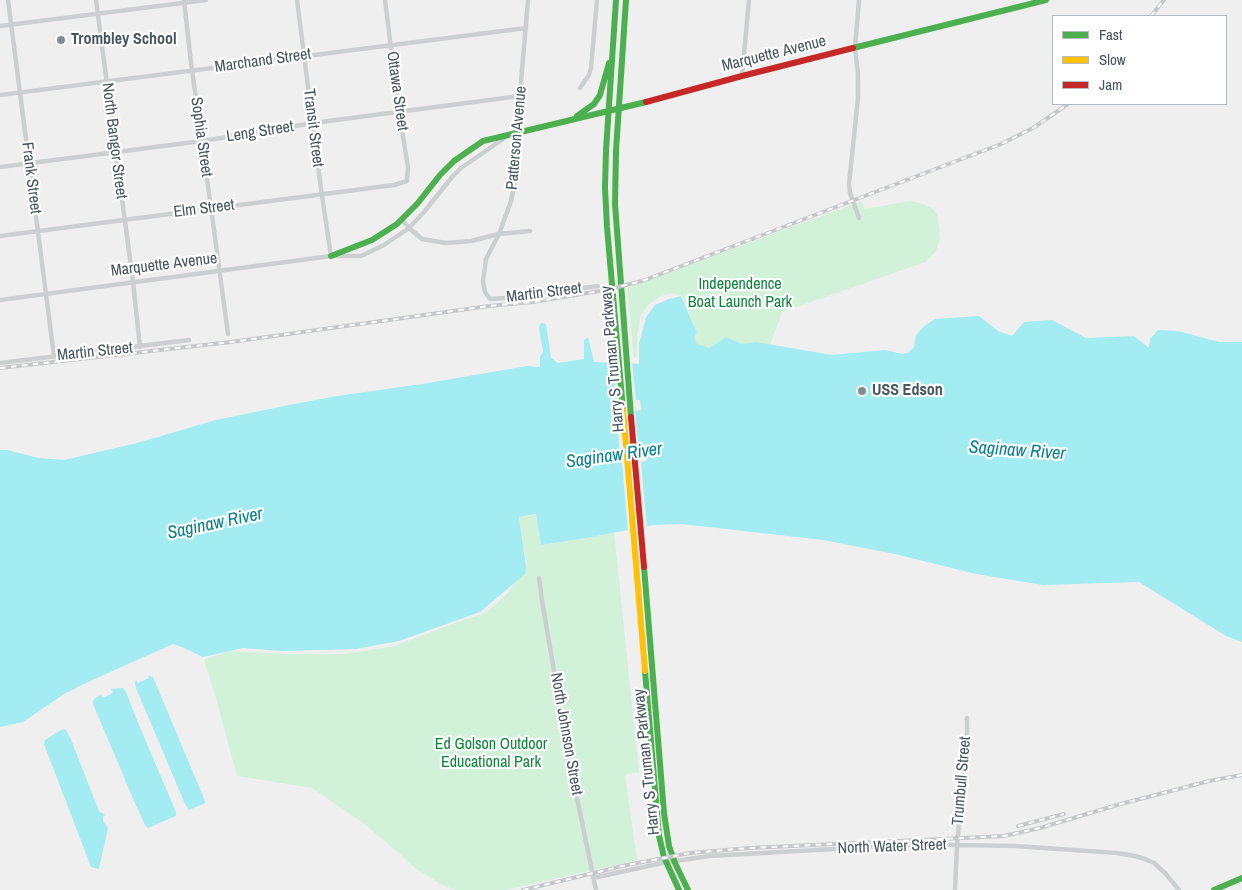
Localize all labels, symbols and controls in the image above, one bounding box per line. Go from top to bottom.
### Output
legend [1052,15,1227,105]
text: Fast [1099,24,1122,45]
place label: Trombley School [71,30,177,50]
street label: Marquette Avenue [720,32,828,76]
marker: Trombley School [55,34,67,46]
street label: Marchand Street [214,45,312,77]
text: Slow [1099,49,1126,70]
street label: Ottawa Street [382,50,412,132]
text: Jam [1099,74,1122,95]
street label: North Bangor Street [97,82,131,200]
street label: Patterson Avenue [503,85,531,191]
street label: Transit Street [299,88,327,168]
street label: Sophia Street [186,96,216,178]
street label: Leng Street [225,117,295,147]
street label: Frank Street [17,141,45,215]
street label: Elm Street [172,196,236,222]
street label: Marquette Avenue [110,249,218,281]
park label: Independence Boat Launch Park [688,275,792,313]
street label: Martin Street [505,279,583,307]
street label: Harry S Truman Parkway [597,285,629,433]
street label: Martin Street [56,338,134,366]
place label: USS Edson [872,381,943,401]
marker: USS Edson [856,385,868,397]
water label: Saginaw River [968,437,1066,465]
water label: Saginaw River [565,439,663,473]
water label: Saginaw River [165,503,265,545]
street label: North Johnson Street [546,671,586,797]
street label: Harry S Truman Parkway [630,688,664,836]
park label: Ed Golson Outdoor Educational Park [435,735,547,773]
street label: Trumbull Street [949,736,975,826]
street label: North Water Street [837,836,947,858]

